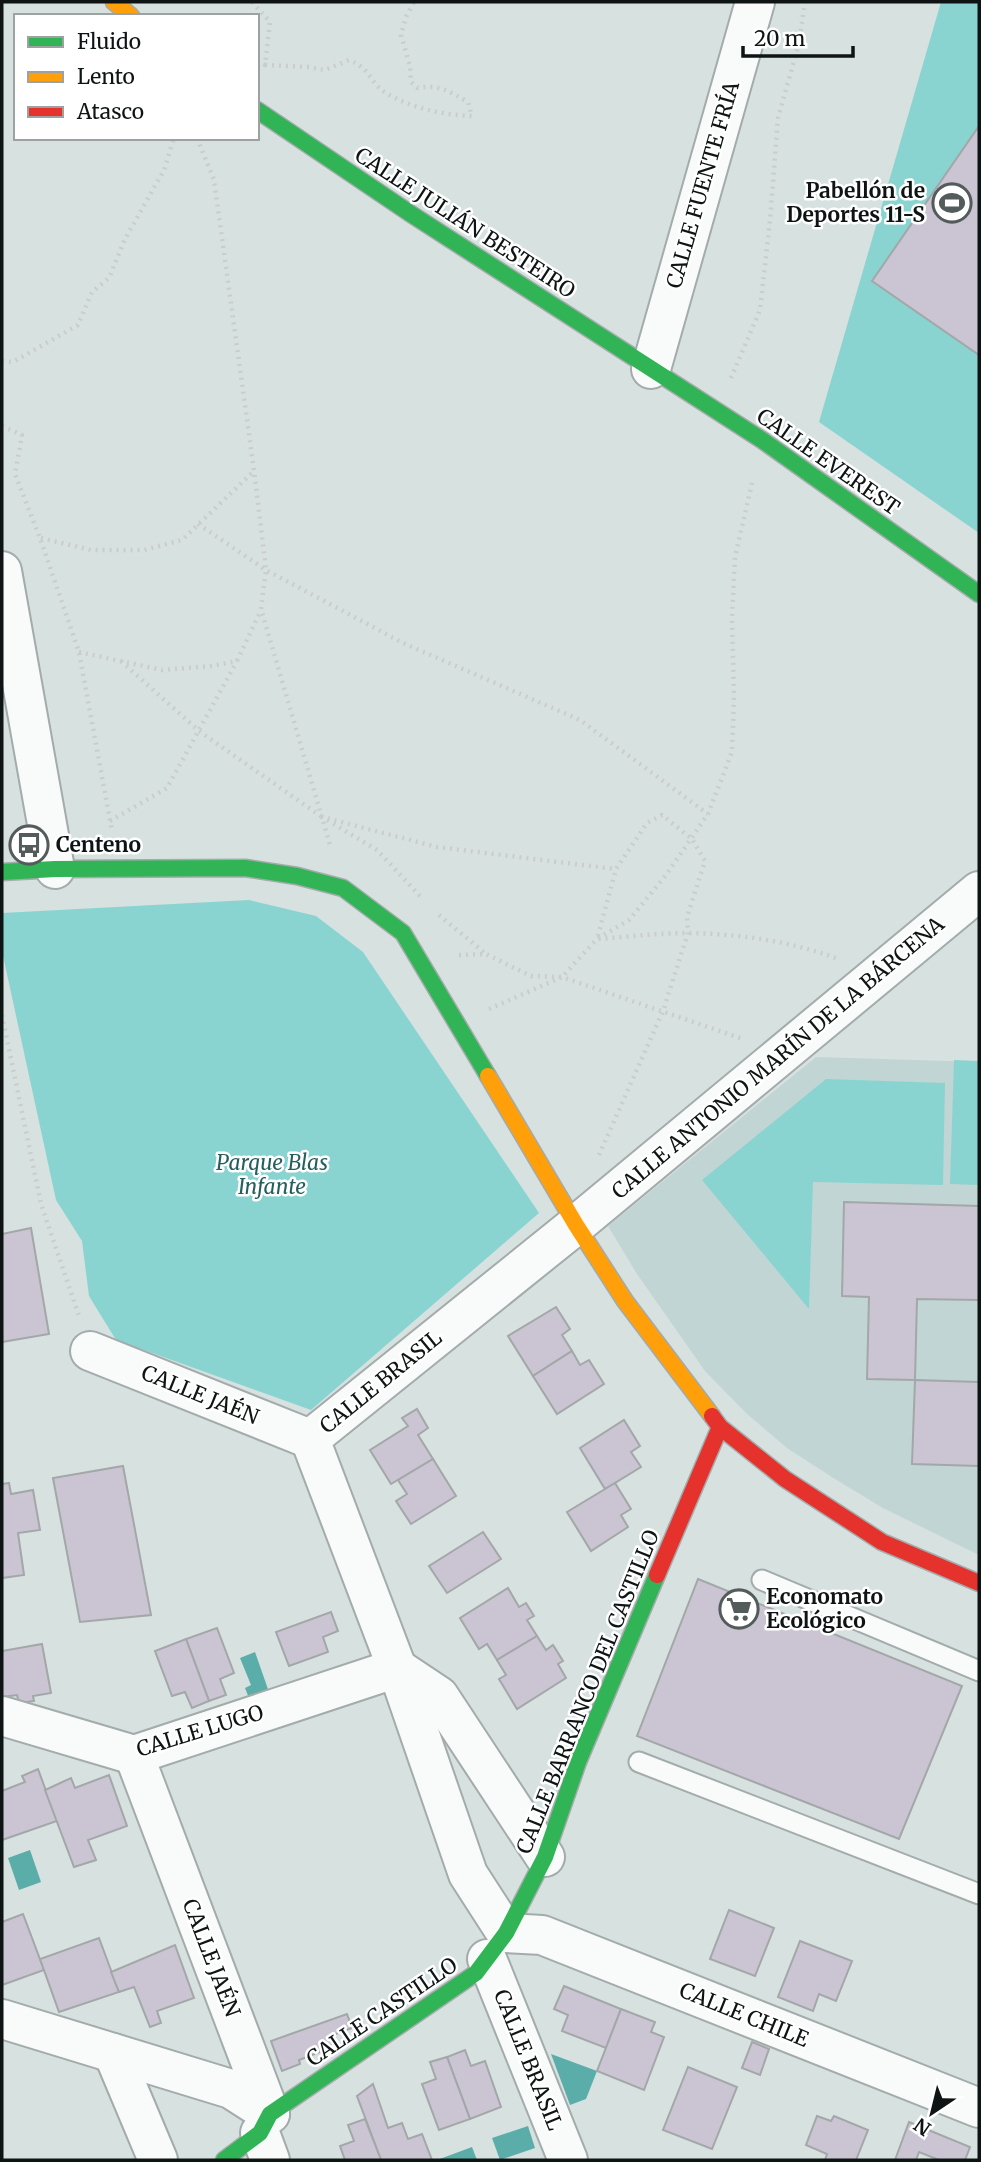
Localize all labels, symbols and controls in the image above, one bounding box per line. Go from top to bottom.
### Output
legend [14,14,259,140]
scale bar [743,14,853,58]
text: 20 m [754,25,806,52]
text: Fluido [77,28,141,55]
text: Lento [77,63,135,90]
street label: CALLE FUENTE FRÍA [659,78,745,291]
text: Atasco [76,98,144,125]
street label: CALLE JULIÁN BESTEIRO [350,140,581,304]
place label: Pabellón de Deportes 11-S [786,177,925,228]
sports icon: Pabellón de Deportes 11-S [931,182,973,224]
street label: CALLE EVEREST [752,402,905,521]
bus stop icon: Centeno [8,824,50,866]
place label: Centeno [56,831,141,858]
street label: CALLE ANTONIO MARÍN DE LA BÁRCENA [605,910,949,1205]
park label: Parque Blas Infante [216,1149,328,1200]
street label: CALLE BRASIL [314,1324,447,1439]
street label: CALLE JAÉN [138,1358,263,1430]
street label: CALLE BARRANCO DEL CASTILLO [510,1526,665,1858]
place label: Economato Ecológico [766,1583,883,1634]
supermarket icon: Economato Ecológico [718,1588,760,1630]
street label: CALLE LUGO [133,1698,267,1763]
street label: CALLE JAÉN [177,1895,247,2021]
street label: CALLE CASTILLO [301,1951,463,2072]
street label: CALLE CHILE [676,1976,813,2053]
street label: CALLE BRASIL [488,1985,569,2134]
north arrow [897,2078,967,2148]
text: N [909,2113,935,2141]

